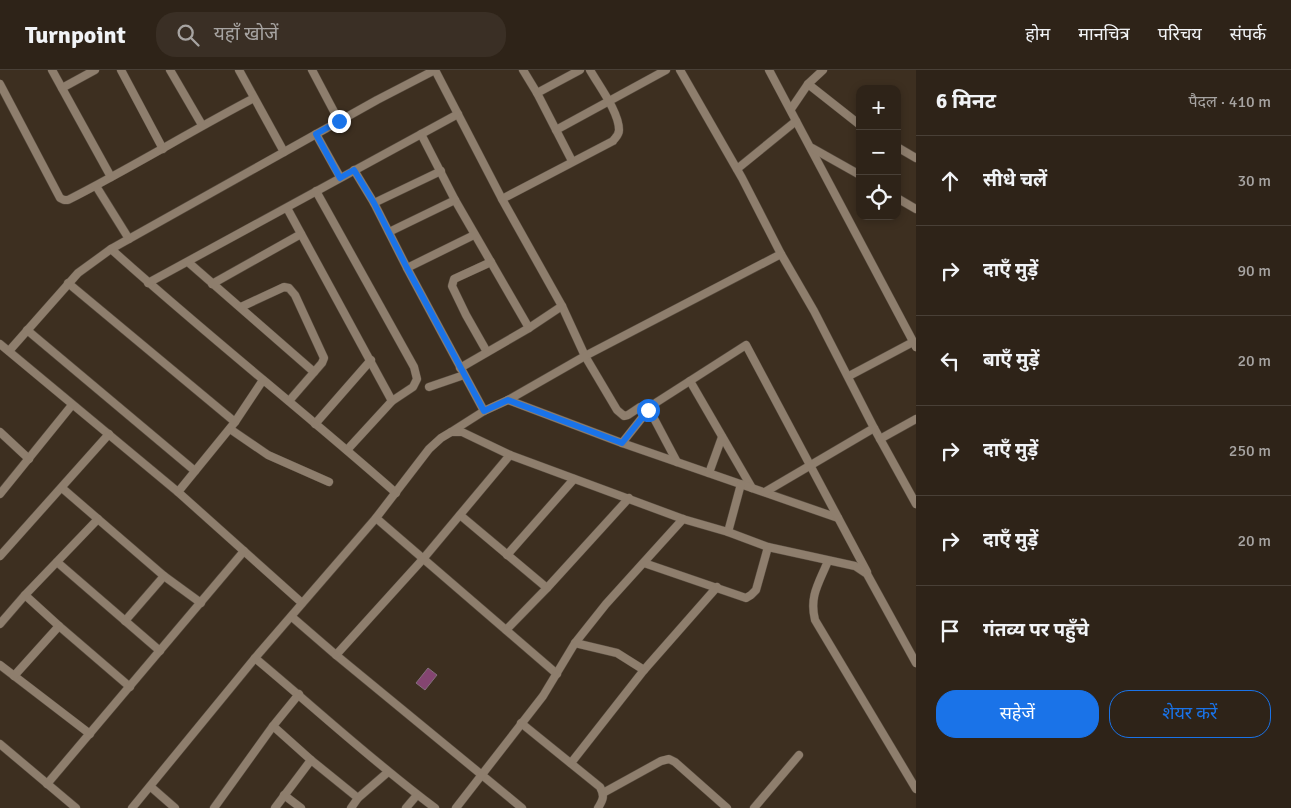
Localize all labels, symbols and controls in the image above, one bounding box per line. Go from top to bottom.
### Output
search box [156,12,506,57]
text: Turnpoint [25,20,126,50]
icon: search [174,21,202,49]
text: यहाँ खोजें [214,22,278,46]
text: होम [1025,23,1050,45]
text: मानचित्र [1078,23,1130,45]
text: परिचय [1158,23,1202,45]
text: संपर्क [1230,23,1266,45]
map controls [856,85,901,220]
button: + [856,85,901,130]
text: 6 मिनट [936,88,996,114]
text: पैदल · 410 m [1188,92,1271,112]
route end [328,110,351,133]
button: − [856,130,901,175]
icon: ahead [936,167,964,195]
text: सीधे चलें [983,168,1047,192]
text: 30 m [1237,171,1271,191]
button: locate [856,175,901,220]
icon: right [936,257,964,285]
text: दाएँ मुड़ें [983,258,1038,282]
text: 90 m [1237,261,1271,281]
icon: left [936,347,964,375]
text: बाएँ मुड़ें [983,348,1039,372]
text: 20 m [1237,351,1271,371]
route start [637,399,660,422]
icon: right [936,437,964,465]
text: दाएँ मुड़ें [983,438,1038,462]
text: 250 m [1229,441,1271,461]
icon: right [936,527,964,555]
text: दाएँ मुड़ें [983,528,1038,552]
text: 20 m [1237,531,1271,551]
icon: arrive [936,617,964,645]
text: गंतव्य पर पहुँचे [983,618,1089,642]
button: सहेजें [936,690,1099,738]
button: शेयर करें [1109,690,1271,738]

